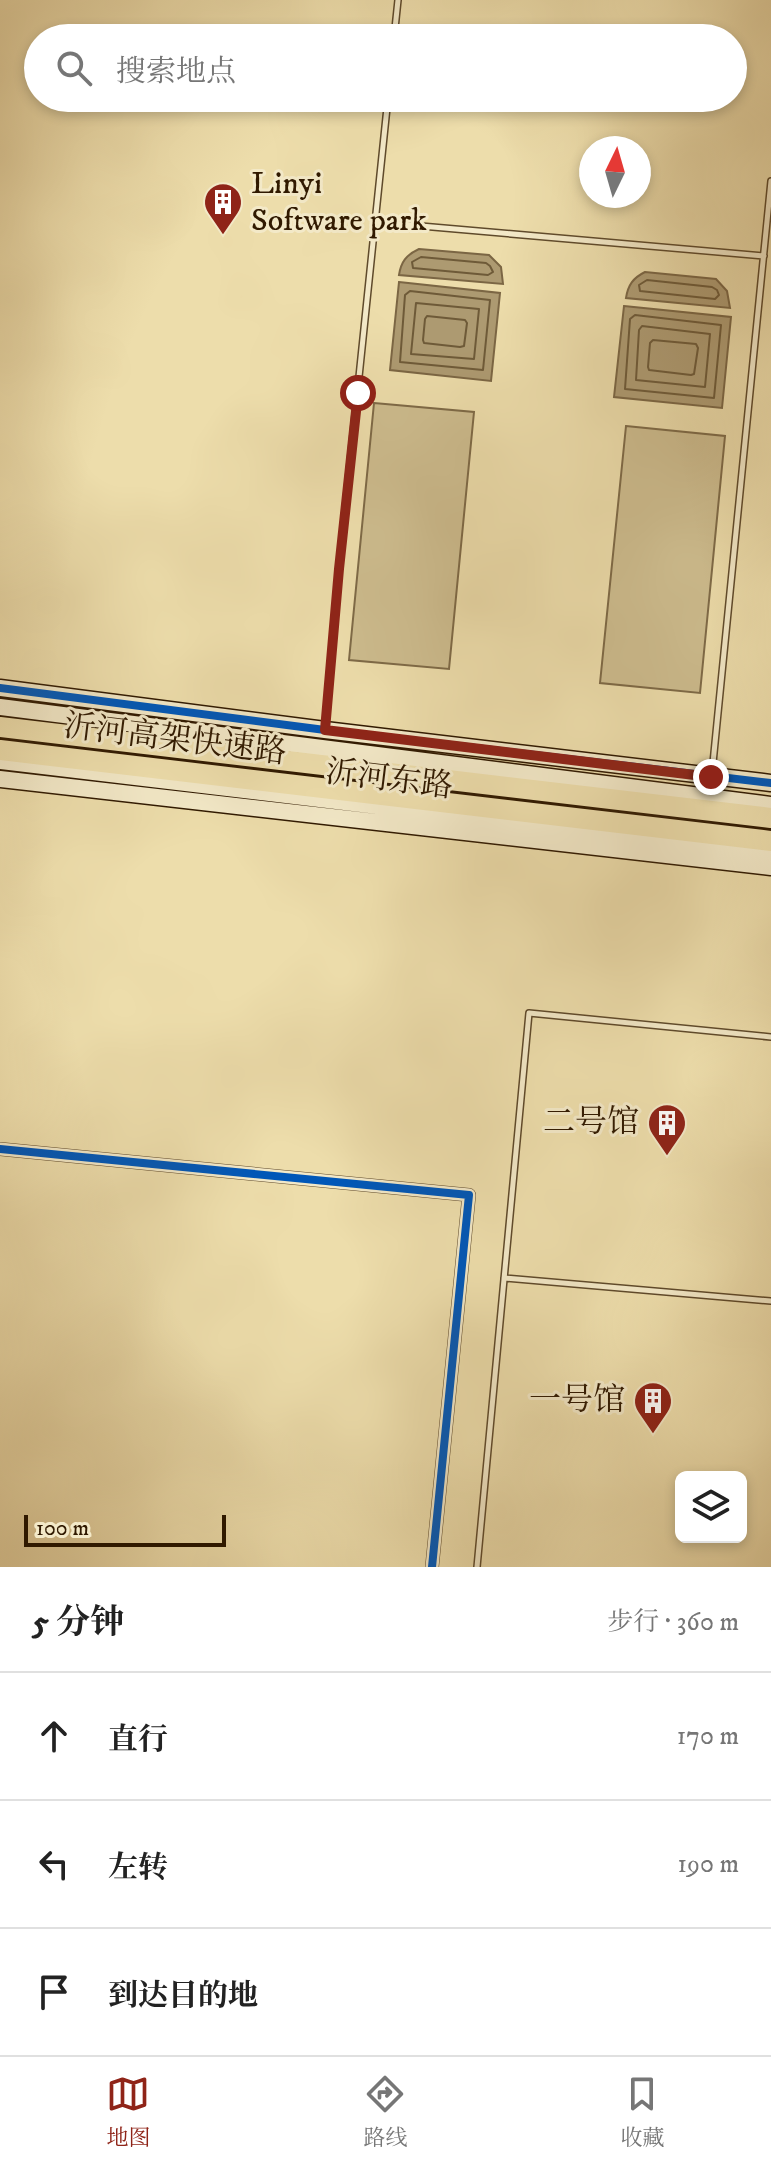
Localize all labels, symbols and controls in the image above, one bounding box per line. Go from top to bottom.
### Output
search box [24,24,747,112]
icon: search [52,46,96,90]
text: 搜索地点 [116,54,236,91]
north arrow [579,136,651,208]
place label: Linyi Software park [251,164,427,241]
building icon: Linyi Software park [202,181,244,236]
route start [340,375,376,411]
street label: 沂河高架快速路 [61,706,289,774]
street label: 沂河东路 [323,752,455,808]
route end [693,759,729,795]
building icon: 二号馆 [646,1102,688,1157]
place label: 二号馆 [543,1103,639,1143]
building icon: 一号馆 [632,1380,674,1435]
place label: 一号馆 [529,1381,625,1421]
map controls [675,1471,747,1543]
button: layers [675,1471,747,1543]
scale bar [24,1511,226,1547]
text: 100 m [36,1515,89,1542]
text: 5 分钟 [32,1602,124,1644]
text: 步行 · 360 m [607,1606,739,1639]
icon: ahead [32,1714,76,1758]
text: 170 m [677,1720,739,1753]
text: 直行 [108,1722,168,1759]
icon: left [32,1842,76,1886]
text: 190 m [677,1848,739,1881]
text: 左转 [108,1850,168,1887]
icon: arrive [32,1970,76,2014]
text: 到达目的地 [108,1978,258,2015]
tab: 地图 [106,2072,151,2152]
tab: 路线 [363,2072,408,2152]
tab: 收藏 [620,2072,665,2152]

